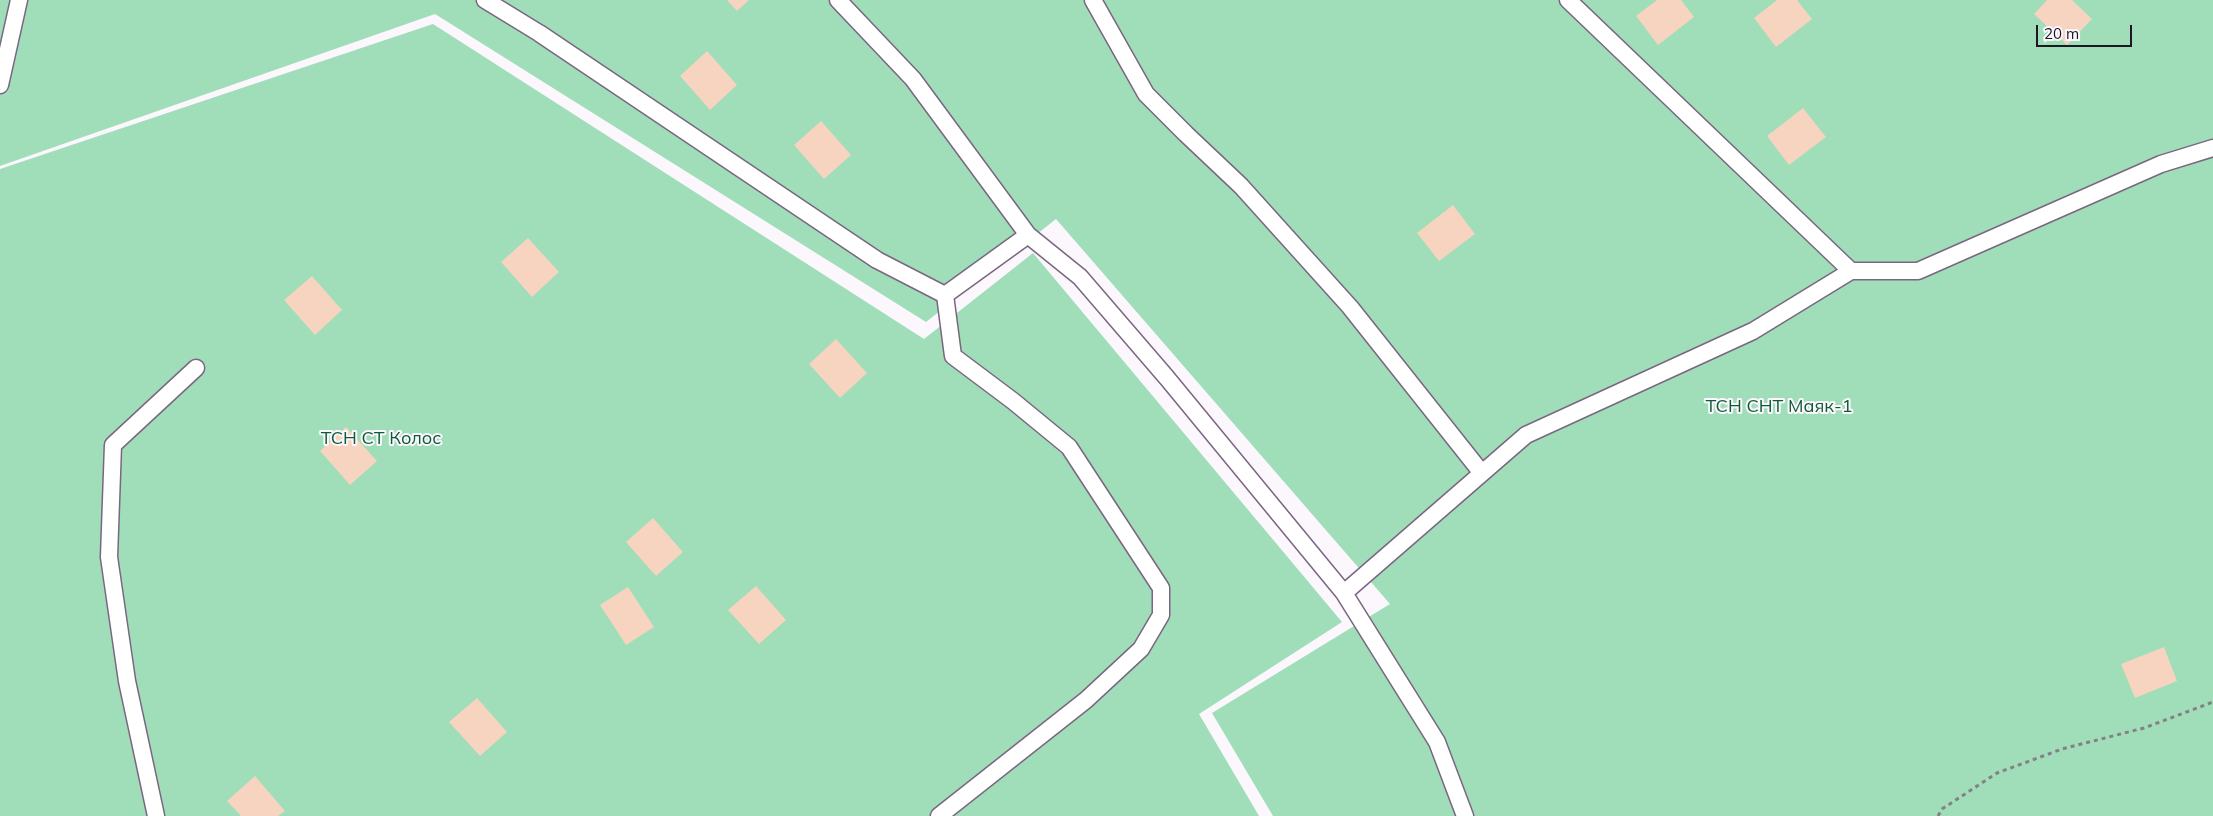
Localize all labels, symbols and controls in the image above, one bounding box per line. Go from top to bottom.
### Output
scale bar [2038,15,2134,47]
text: 20 m [2044,24,2079,43]
park label: ТСН СНТ Маяк-1 [1705,396,1853,418]
park label: ТСН СТ Колос [321,428,441,450]

